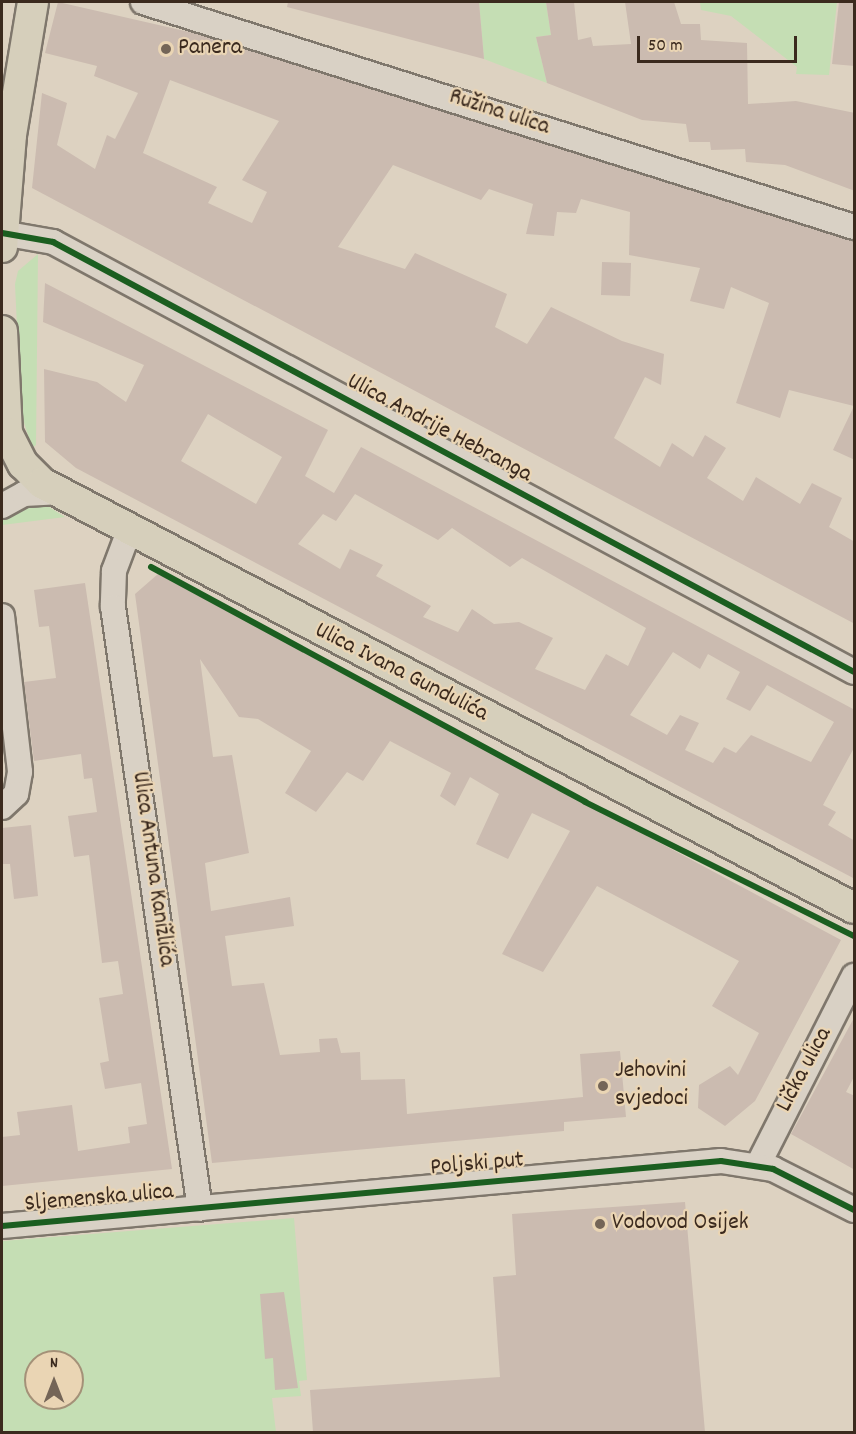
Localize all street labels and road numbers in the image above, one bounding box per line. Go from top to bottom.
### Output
street label: Ružina ulica [445,83,553,143]
street label: Ulica Andrije Hebranga [342,368,536,490]
street label: Ulica Ivana Gundulića [309,617,493,729]
street label: Ulica Antuna Kanižlića [124,770,180,968]
street label: Lička ulica [771,1023,839,1117]
street label: Poljski put [429,1147,525,1183]
street label: Sljemenska ulica [23,1178,175,1220]

